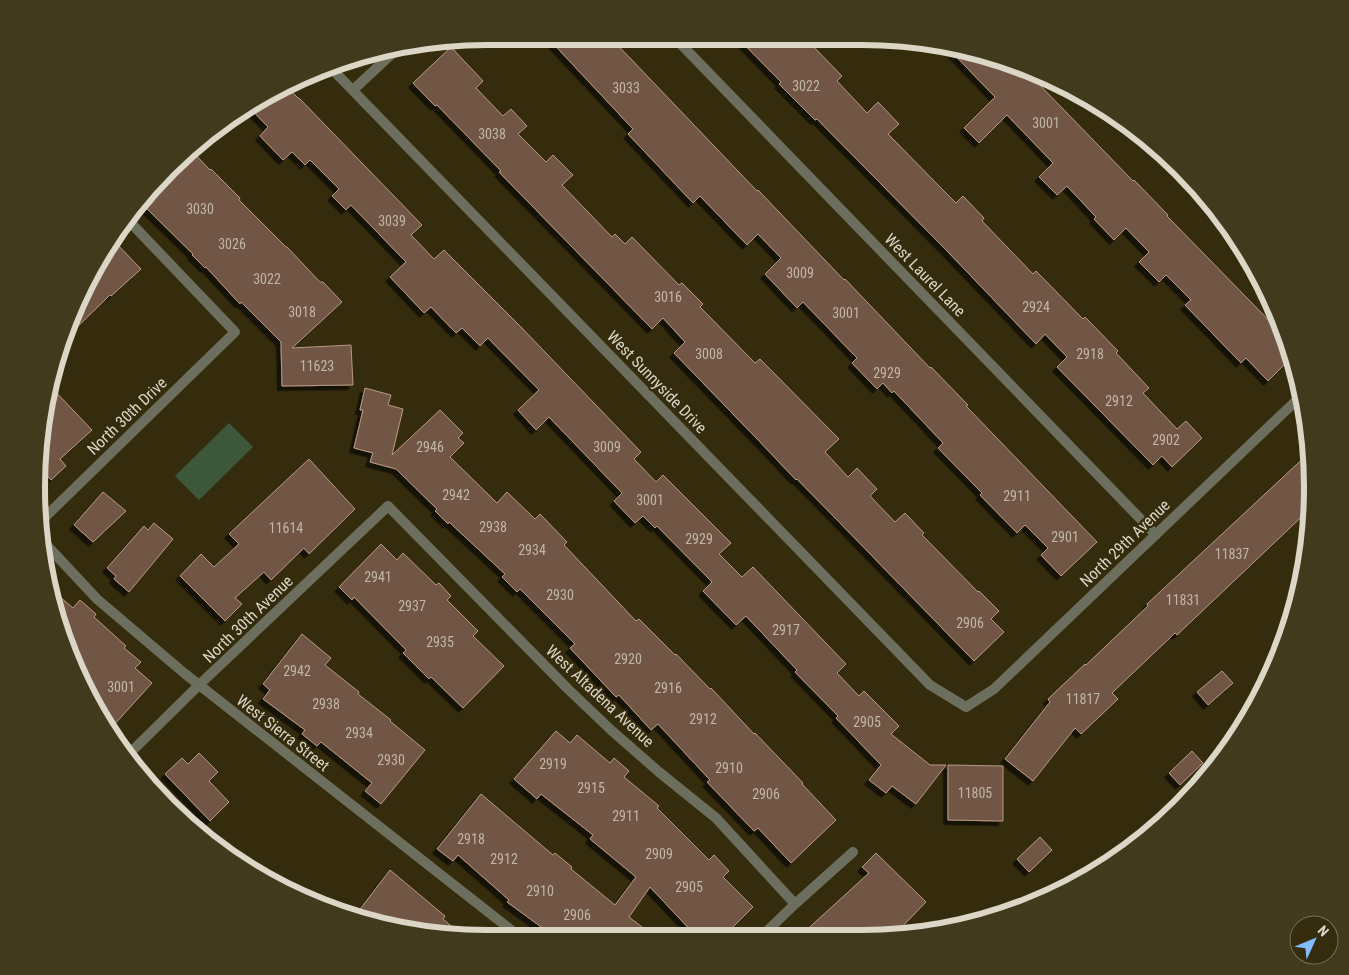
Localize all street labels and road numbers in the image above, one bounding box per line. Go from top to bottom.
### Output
street label: West Laurel Lane [881,229,969,321]
street label: West Sunnyside Drive [603,327,711,437]
street label: North 30th Drive [83,373,171,459]
street label: North 29th Avenue [1076,495,1174,591]
street label: North 30th Avenue [199,571,297,667]
street label: West Altadena Avenue [542,641,658,751]
street label: West Sierra Street [233,691,334,775]

